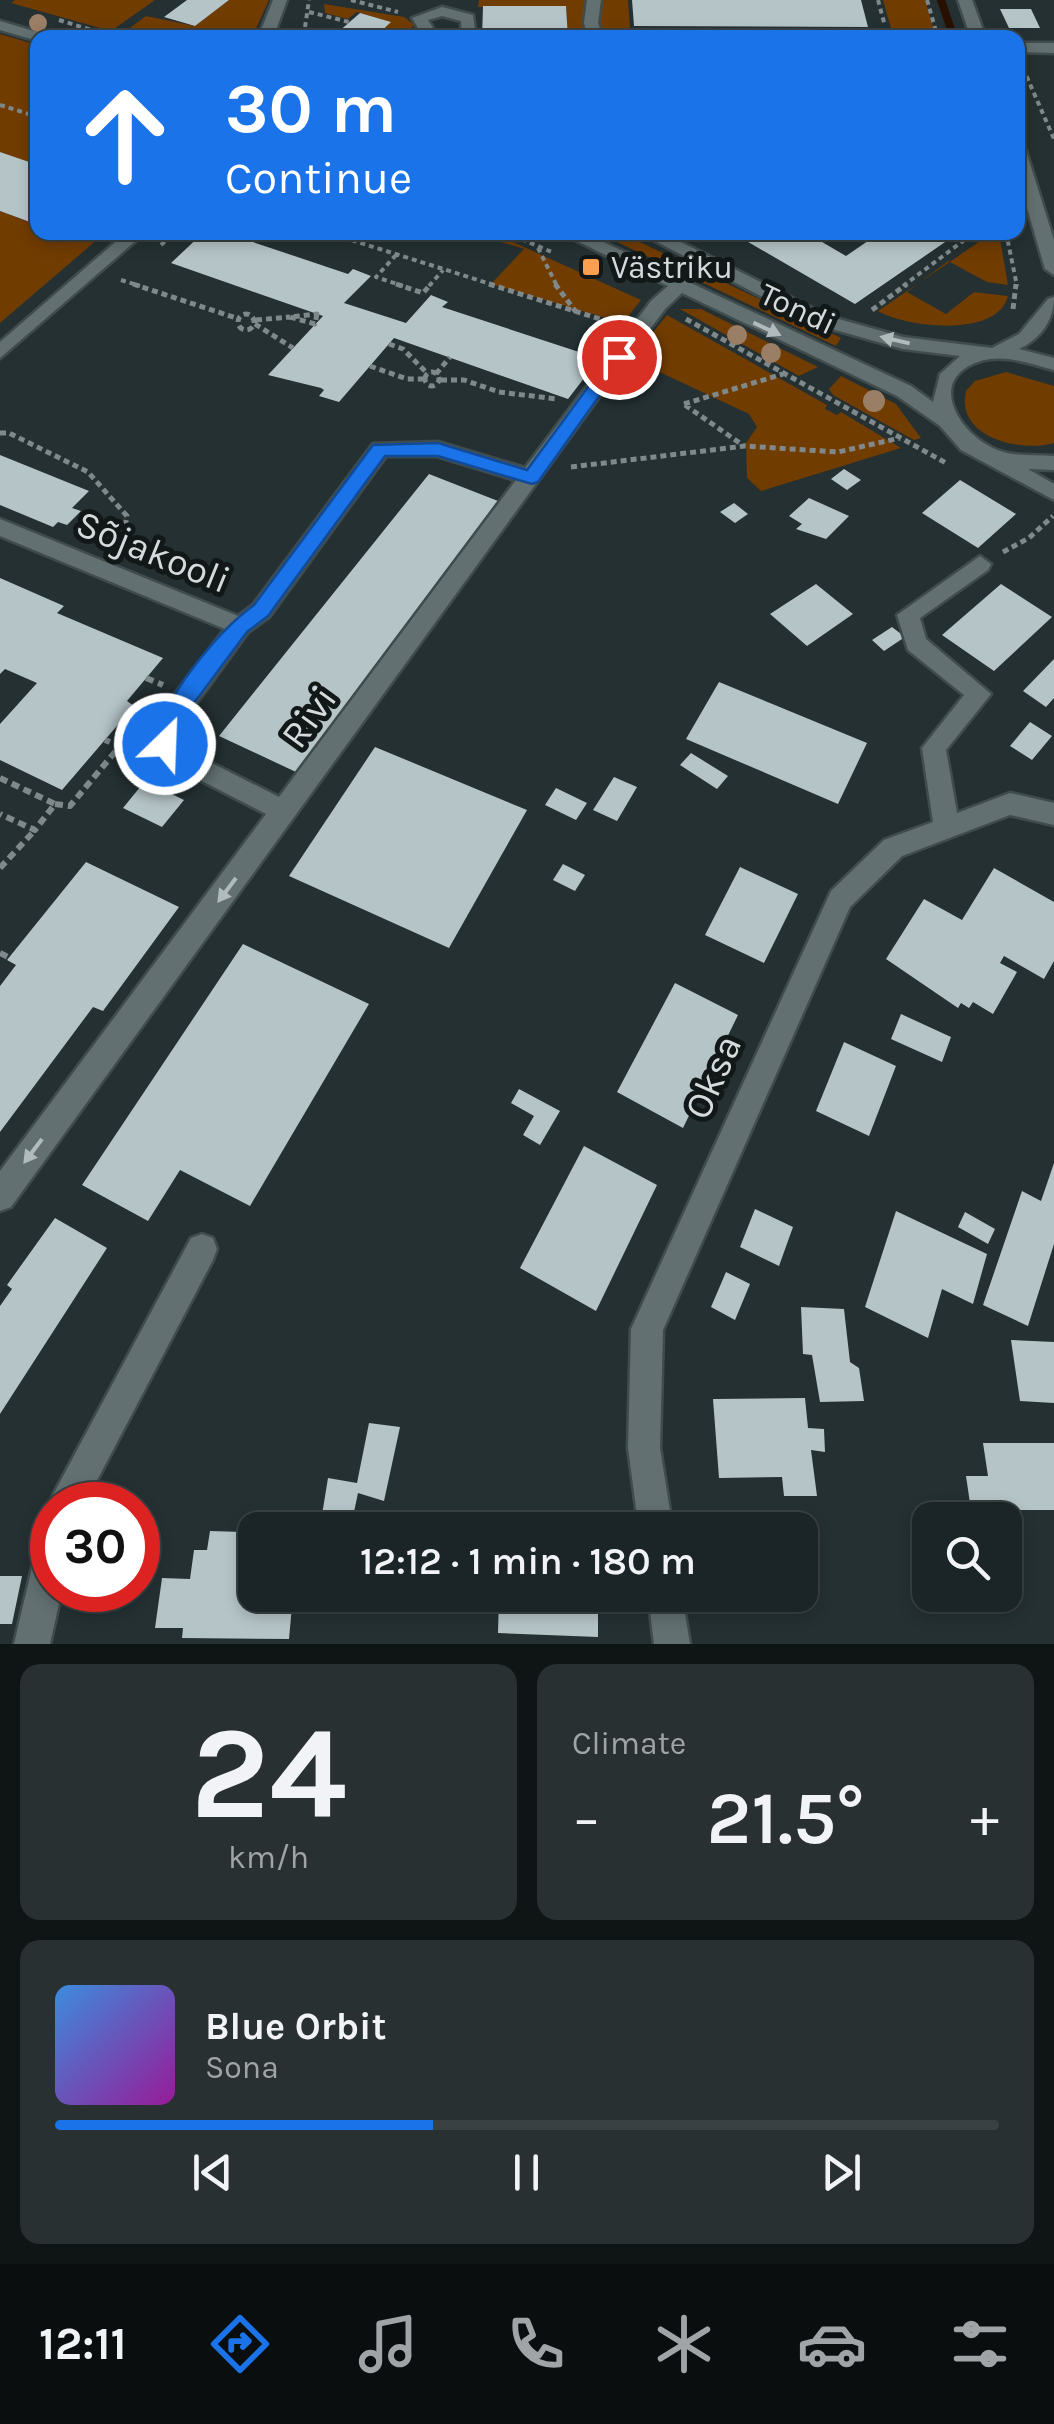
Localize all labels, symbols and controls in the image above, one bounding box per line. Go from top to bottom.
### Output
text: 30 m [225,68,397,150]
icon: ahead [60,70,190,200]
text: Continue [225,152,412,204]
place label: Västriku [611,249,733,286]
marker: Västriku [580,256,602,278]
street label: Tondi [754,276,842,342]
pin [577,315,662,400]
one-way arrow [753,320,782,337]
icon: arrive [592,330,647,385]
one-way arrow [879,332,910,347]
street label: Sõjakooli [70,501,236,603]
street label: Rivi [272,677,346,757]
position arrow [113,692,217,796]
one-way arrow [217,877,237,903]
street label: Oksa [675,1028,751,1126]
one-way arrow [24,1138,44,1164]
speed limit sign: 30 [30,1482,160,1612]
map controls [912,1502,1022,1612]
button: search [912,1502,1022,1612]
text: 12:12 · 1 min · 180 m [360,1539,696,1584]
text: 24 [190,1698,347,1850]
text: Climate [572,1725,686,1762]
text: 21.5° [707,1774,864,1862]
text: − [572,1786,601,1850]
text: + [970,1786,999,1850]
text: km/h [228,1839,309,1876]
text: Blue Orbit [205,2004,386,2049]
text: Sona [205,2049,279,2086]
icon: previous [185,2145,240,2200]
icon: pause [499,2145,554,2200]
icon: next [814,2145,869,2200]
icon: directions [205,2309,275,2379]
icon: music [353,2309,423,2379]
icon: phone [501,2309,571,2379]
icon: climate [649,2309,719,2379]
icon: car [797,2309,867,2379]
icon: filters [945,2309,1015,2379]
text: 12:11 [39,2318,127,2370]

